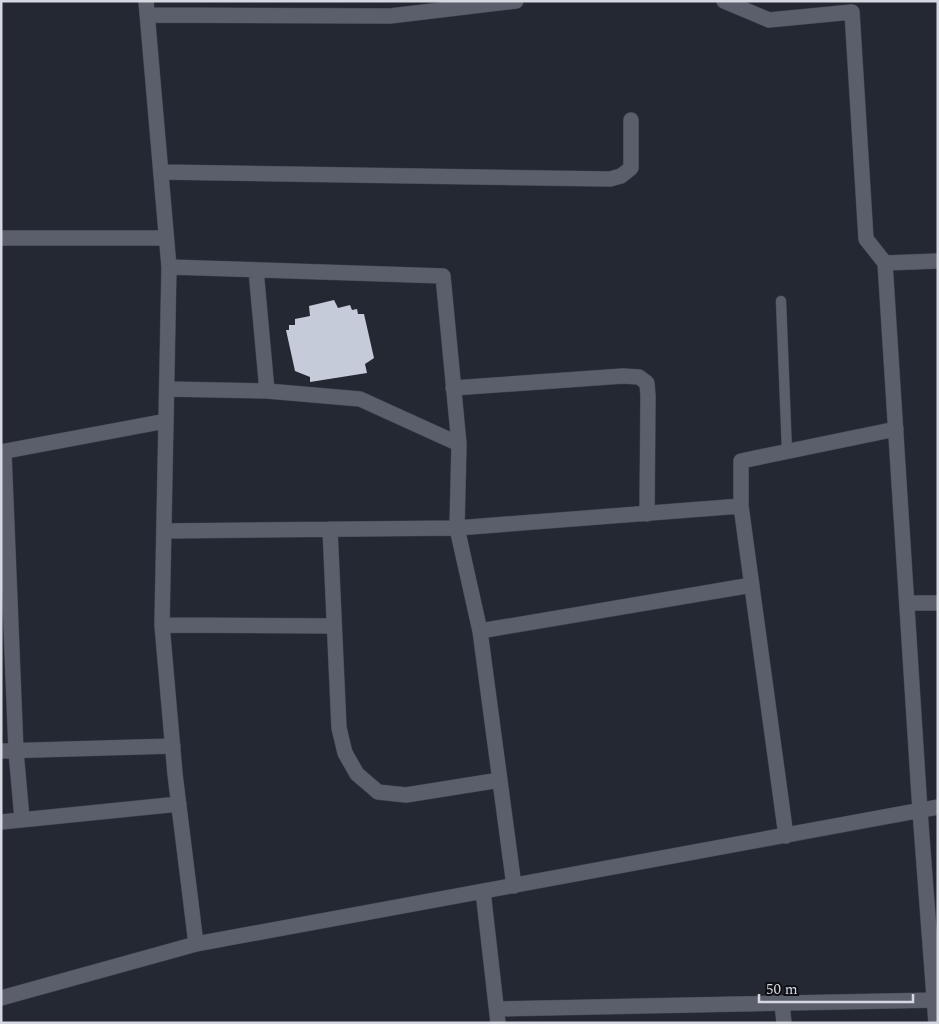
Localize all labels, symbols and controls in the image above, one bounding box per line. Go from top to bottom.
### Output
scale bar [759,972,913,1004]
text: 50 m [766,978,798,1001]

